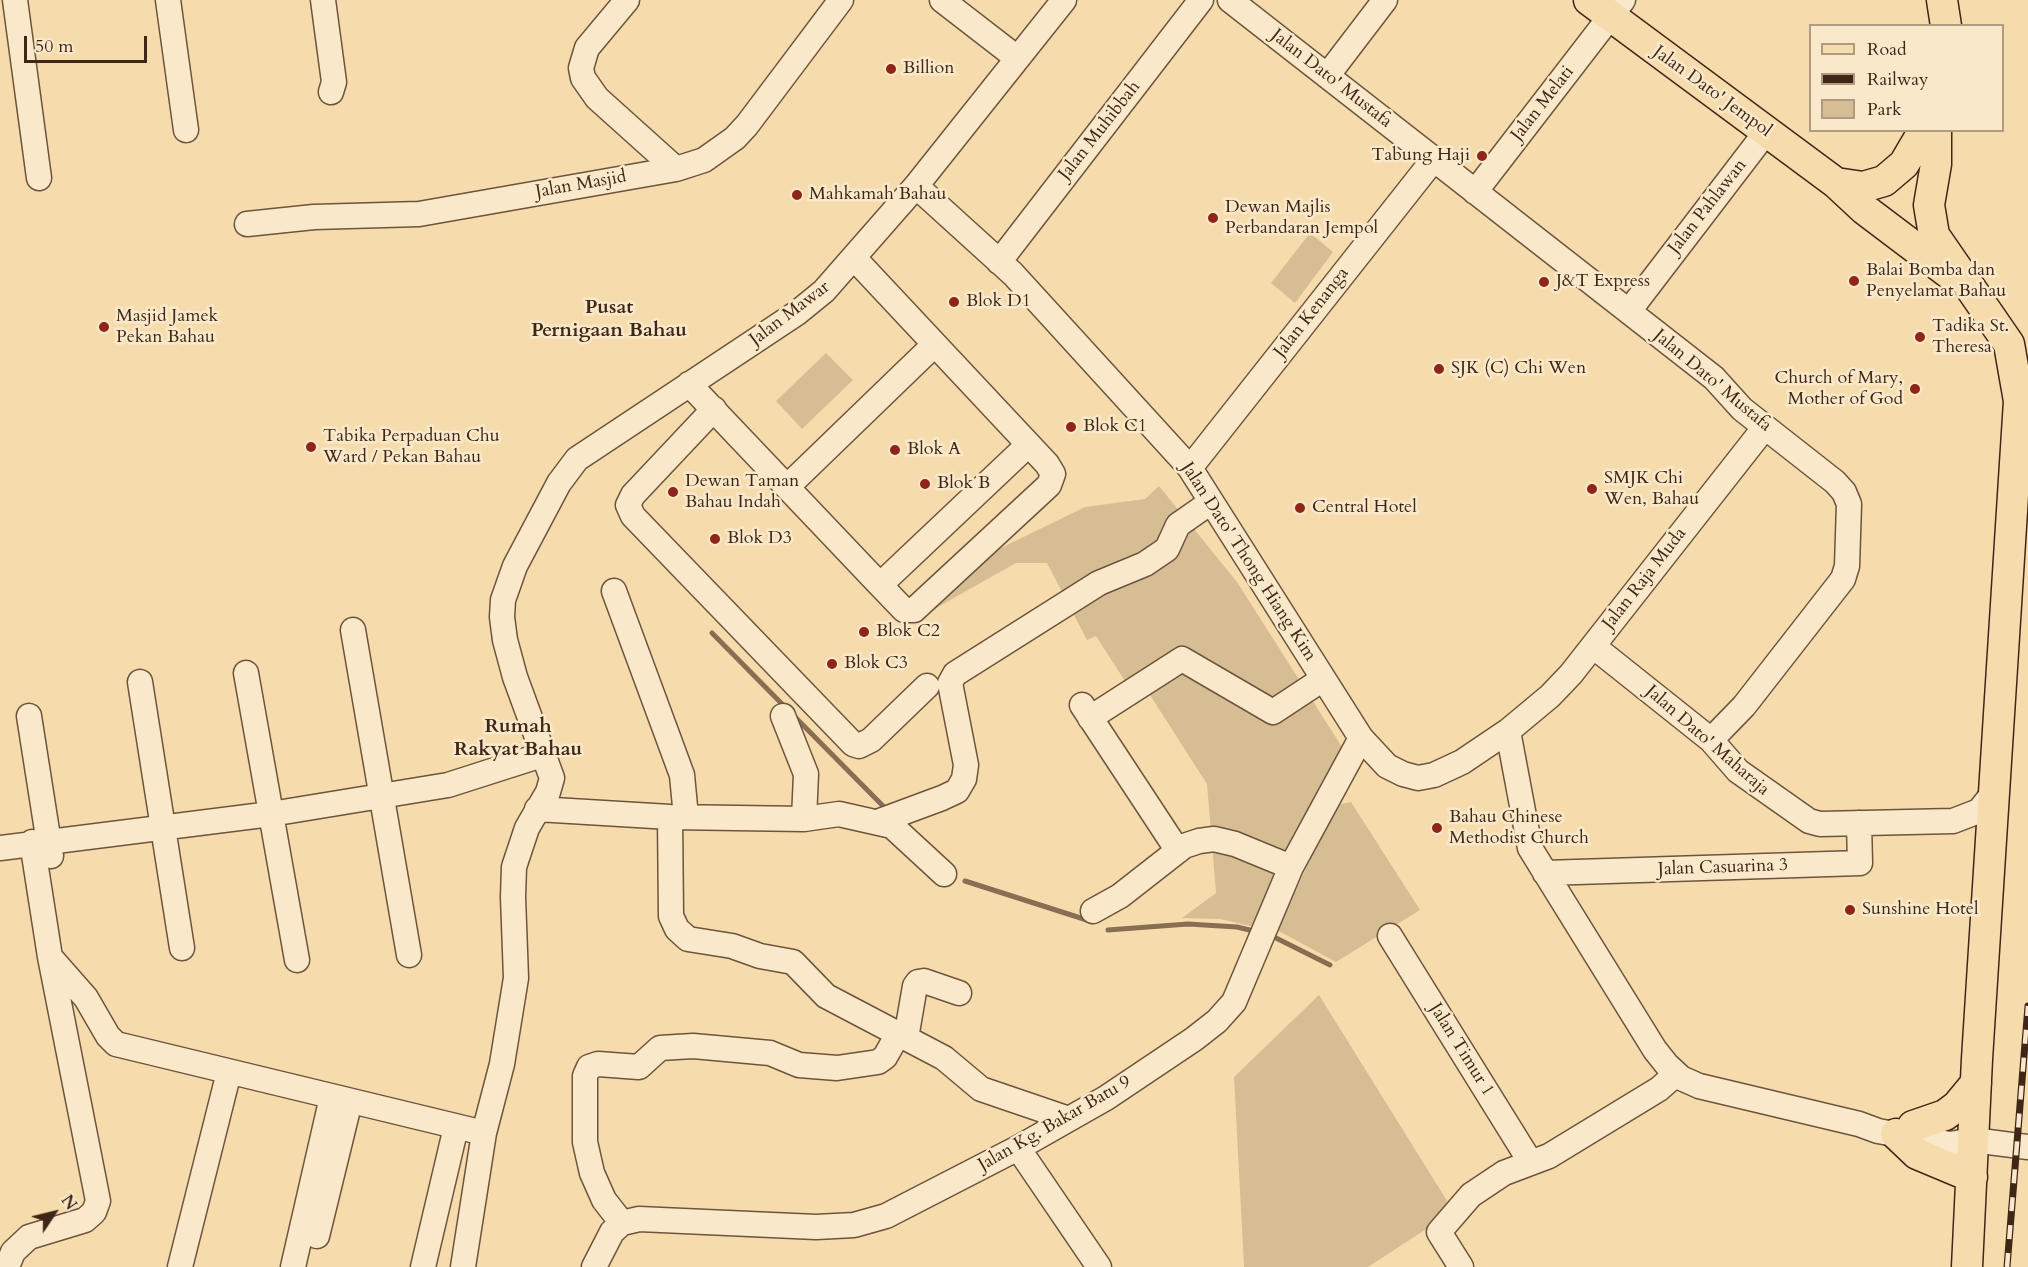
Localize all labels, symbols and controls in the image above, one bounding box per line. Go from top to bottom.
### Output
scale bar [27,24,150,62]
legend [1809,24,2004,132]
street label: Jalan Dato' Mustafa [1266,25,1396,133]
text: 50 m [35,34,74,59]
text: Road [1867,37,1907,62]
street label: Jalan Dato' Jempol [1648,42,1776,142]
place label: Billion [903,58,954,80]
marker: Billion [884,62,898,76]
street label: Jalan Melati [1507,62,1579,146]
text: Railway [1867,67,1929,92]
street label: Jalan Muhibbah [1055,77,1145,185]
text: Park [1867,97,1902,122]
place label: Tabung Haji [1371,145,1470,167]
marker: Tabung Haji [1475,149,1489,163]
street label: Jalan Pahlawan [1664,155,1752,259]
street label: Jalan Masjid [534,166,628,204]
place label: Mahkamah Bahau [809,184,946,206]
marker: Mahkamah Bahau [790,188,804,202]
place label: Dewan Majlis Perbandaran Jempol [1225,197,1378,240]
marker: Dewan Majlis Perbandaran Jempol [1206,211,1220,225]
place label: Balai Bomba dan Penyelamat Bahau [1866,260,2006,302]
street label: Jalan Kenanga [1270,263,1354,363]
place label: J&T Express [1556,271,1650,293]
marker: Balai Bomba dan Penyelamat Bahau [1847,274,1861,288]
marker: J&T Express [1537,275,1551,289]
street label: Jalan Mawar [746,277,834,351]
place label: Blok D1 [966,291,1031,313]
marker: Blok D1 [947,295,961,309]
district label: Pusat Pernigaan Bahau [531,296,687,343]
place label: Masjid Jamek Pekan Bahau [116,306,218,348]
place label: Tadika St. Theresa [1932,316,2009,358]
marker: Masjid Jamek Pekan Bahau [97,320,111,334]
street label: Jalan Dato' Mustafa [1649,325,1775,437]
marker: Tadika St. Theresa [1913,330,1927,344]
place label: SJK (C) Chi Wen [1451,358,1586,380]
marker: SJK (C) Chi Wen [1432,362,1446,376]
place label: Church of Mary, Mother of God [1775,368,1903,410]
marker: Church of Mary, Mother of God [1908,382,1922,396]
place label: Blok C1 [1083,416,1147,438]
marker: Blok C1 [1064,420,1078,434]
place label: Tabika Perpaduan Chu Ward / Pekan Bahau [323,426,500,468]
place label: Blok A [907,439,961,461]
marker: Tabika Perpaduan Chu Ward / Pekan Bahau [304,440,318,454]
marker: Blok A [888,443,902,457]
street label: Jalan Dato' Thong Hiang Kim [1176,459,1320,665]
place label: SMJK Chi Wen, Bahau [1604,468,1699,510]
place label: Dewan Taman Bahau Indah [685,471,799,514]
place label: Blok B [937,473,990,495]
marker: Blok B [918,477,932,491]
marker: SMJK Chi Wen, Bahau [1585,482,1599,496]
marker: Dewan Taman Bahau Indah [666,485,680,499]
place label: Central Hotel [1312,497,1417,519]
marker: Central Hotel [1293,501,1307,515]
street label: Jalan Raja Muda [1598,524,1692,634]
place label: Blok D3 [727,528,792,550]
marker: Blok D3 [708,532,722,546]
place label: Blok C2 [876,621,940,643]
marker: Blok C2 [857,625,871,639]
place label: Blok C3 [844,653,908,675]
marker: Blok C3 [825,657,839,671]
street label: Jalan Dato' Maharaja [1640,681,1774,801]
district label: Rumah Rakyat Bahau [454,715,582,762]
place label: Bahau Chinese Methodist Church [1449,807,1589,850]
marker: Bahau Chinese Methodist Church [1430,821,1444,835]
street label: Jalan Casuarina 3 [1658,855,1788,881]
place label: Sunshine Hotel [1862,899,1979,921]
marker: Sunshine Hotel [1843,903,1857,917]
street label: Jalan Timur 1 [1424,1000,1498,1100]
street label: Jalan Kg. Bakar Batu 9 [975,1071,1135,1177]
north arrow [24,1183,84,1243]
text: N [56,1191,82,1215]

